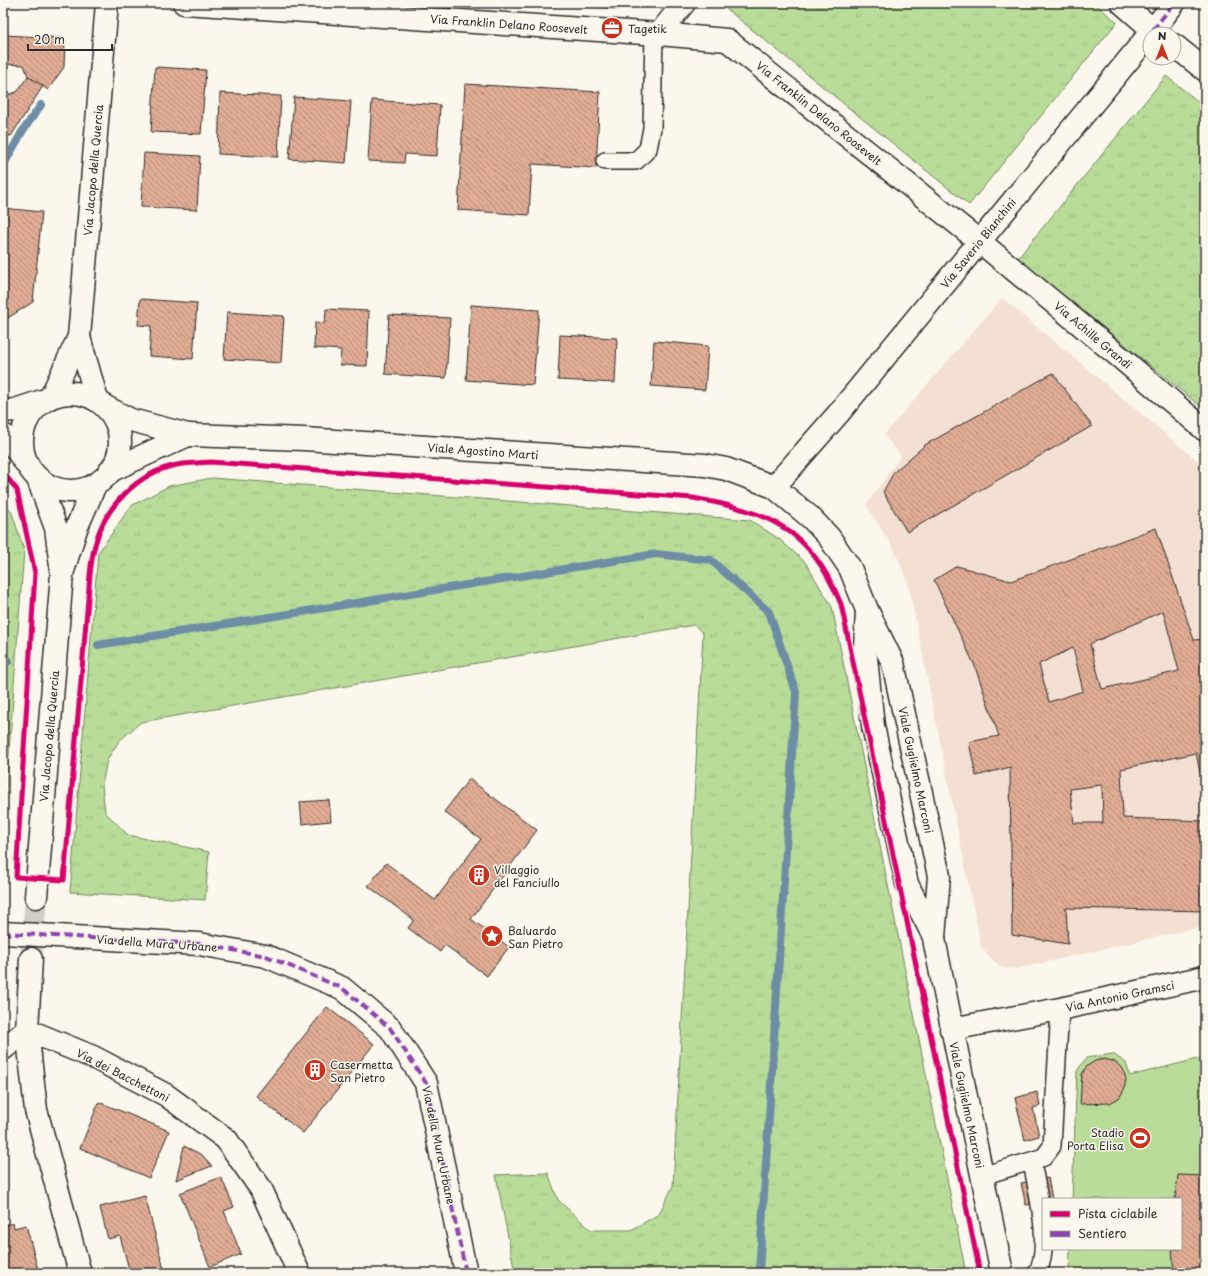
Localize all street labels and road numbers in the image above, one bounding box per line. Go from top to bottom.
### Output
street label: Via Franklin Delano Roosevelt [430,10,589,38]
street label: Via Franklin Delano Roosevelt [752,57,886,169]
street label: Via Jacopo della Quercia [79,103,107,236]
street label: Via Saverio Bianchini [936,194,1020,292]
street label: Via Achille Grandi [1050,297,1136,373]
street label: Viale Agostino Marti [427,439,539,463]
street label: Via Jacopo della Quercia [35,669,63,802]
street label: Viale Guglielmo Marconi [894,705,938,835]
street label: Via della Mura Urbane [96,930,218,956]
street label: Via Antonio Gramsci [1064,976,1176,1016]
street label: Viale Guglielmo Marconi [945,1040,989,1170]
street label: Via dei Bacchettoni [73,1044,173,1106]
street label: Via della Mura Urbane [418,1084,460,1206]

